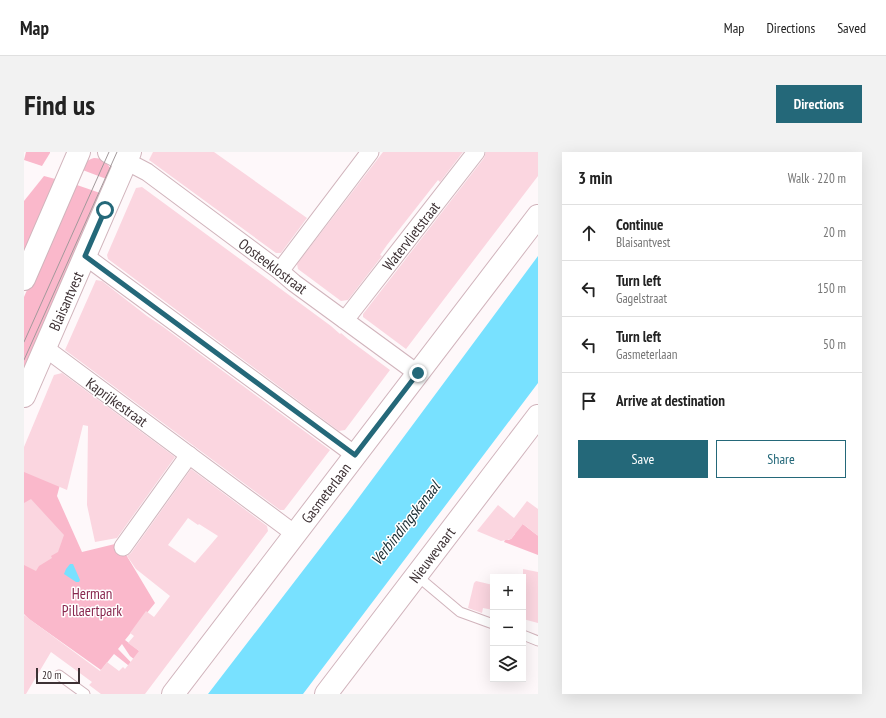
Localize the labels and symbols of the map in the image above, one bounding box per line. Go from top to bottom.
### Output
street label: Watervlietstraat [378,198,444,274]
route start [96,201,114,219]
street label: Oosteeklostraat [235,234,311,298]
street label: Blaisantvest [45,268,87,334]
route end [409,364,427,382]
street label: Kaprijkestraat [82,373,152,431]
street label: Gasmeterlaan [297,459,355,527]
water label: Verbindingskanaal [366,476,445,569]
street label: Nieuwevaart [405,523,459,587]
park label: Herman Pillaertpark [62,584,122,620]
scale bar [36,666,80,685]

